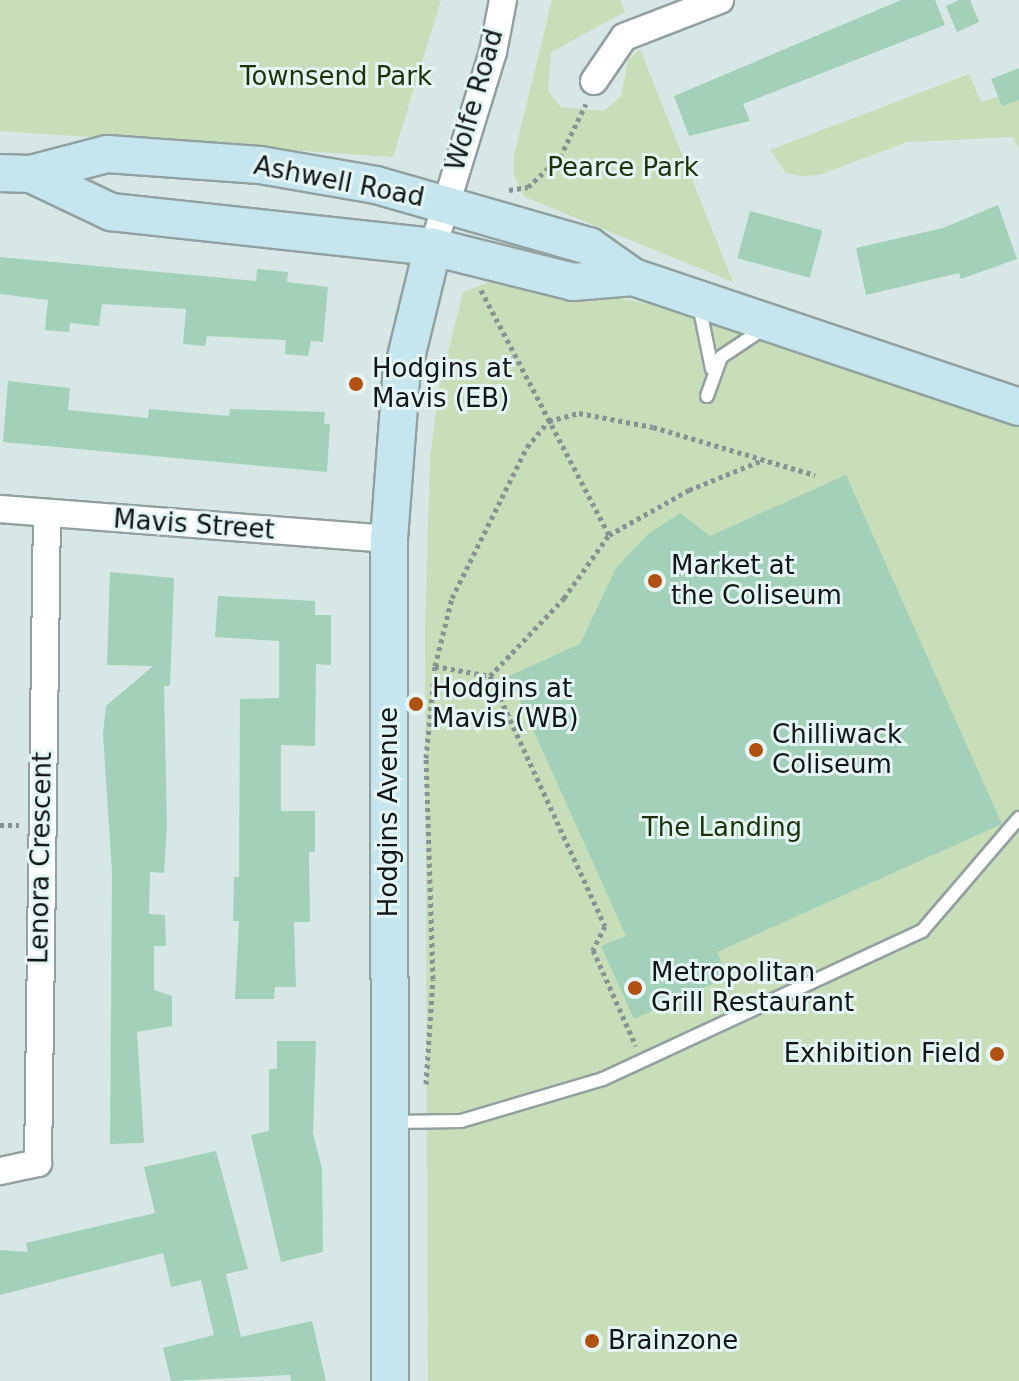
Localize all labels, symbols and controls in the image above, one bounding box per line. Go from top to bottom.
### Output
street label: Wolfe Road [440,26,510,174]
park label: Townsend Park [240,61,432,93]
street label: Ashwell Road [251,150,427,214]
park label: Pearce Park [547,152,699,184]
place label: Hodgins at Mavis (EB) [372,353,512,414]
marker: Hodgins at Mavis (EB) [347,375,365,393]
street label: Mavis Street [112,504,276,546]
place label: Market at the Coliseum [671,550,842,612]
marker: Market at the Coliseum [646,572,664,590]
place label: Hodgins at Mavis (WB) [432,673,579,734]
marker: Hodgins at Mavis (WB) [407,695,425,713]
street label: Hodgins Avenue [373,707,405,917]
place label: Chilliwack Coliseum [772,719,902,780]
marker: Chilliwack Coliseum [747,741,765,759]
street label: Lenora Crescent [24,752,58,964]
park label: The Landing [642,812,802,844]
place label: Metropolitan Grill Restaurant [651,957,854,1018]
marker: Metropolitan Grill Restaurant [626,979,644,997]
place label: Exhibition Field [784,1038,981,1070]
marker: Exhibition Field [988,1045,1006,1063]
place label: Brainzone [608,1325,738,1357]
marker: Brainzone [583,1332,601,1350]

